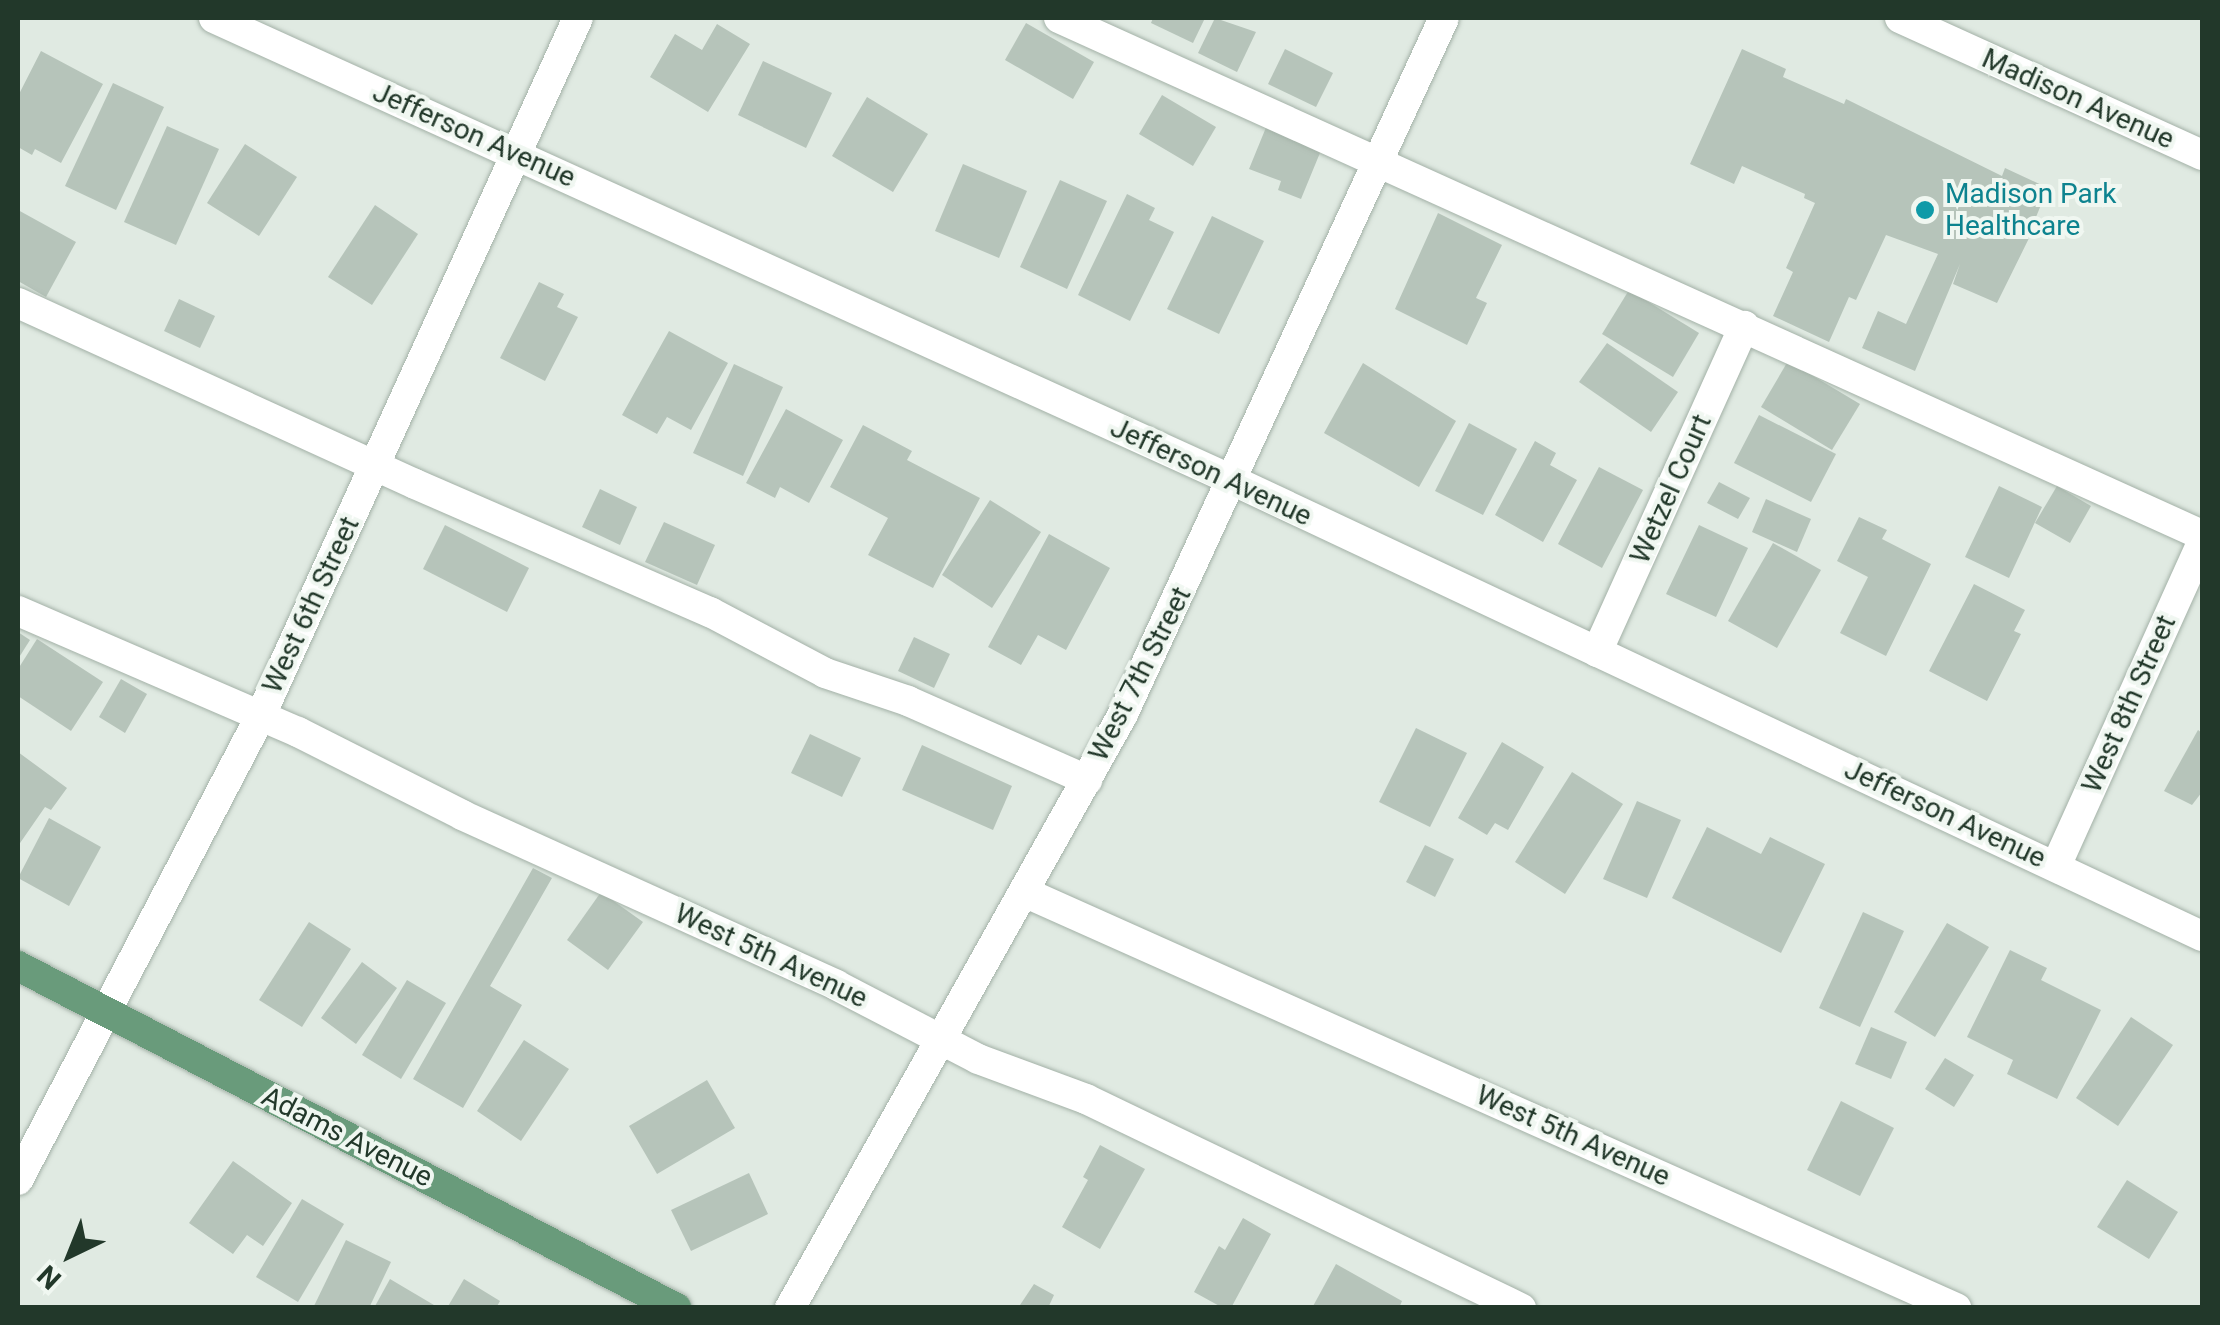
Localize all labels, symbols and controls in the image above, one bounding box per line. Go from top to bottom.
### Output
street label: Madison Avenue [1977,42,2179,156]
street label: Jefferson Avenue [368,75,580,195]
place label: Madison Park Healthcare [1945,177,2117,243]
marker: Madison Park Healthcare [1914,199,1936,221]
street label: Wetzel Court [1623,409,1719,569]
street label: Jefferson Avenue [1105,411,1317,533]
street label: West 6th Street [255,511,367,699]
street label: West 7th Street [1082,581,1198,767]
street label: West 8th Street [2075,610,2183,798]
street label: Jefferson Avenue [1839,753,2051,875]
street label: West 5th Avenue [669,897,873,1015]
street label: West 5th Avenue [1471,1078,1675,1194]
street label: Adams Avenue [256,1080,438,1194]
north arrow [20,1205,120,1305]
text: N [31,1259,68,1296]

